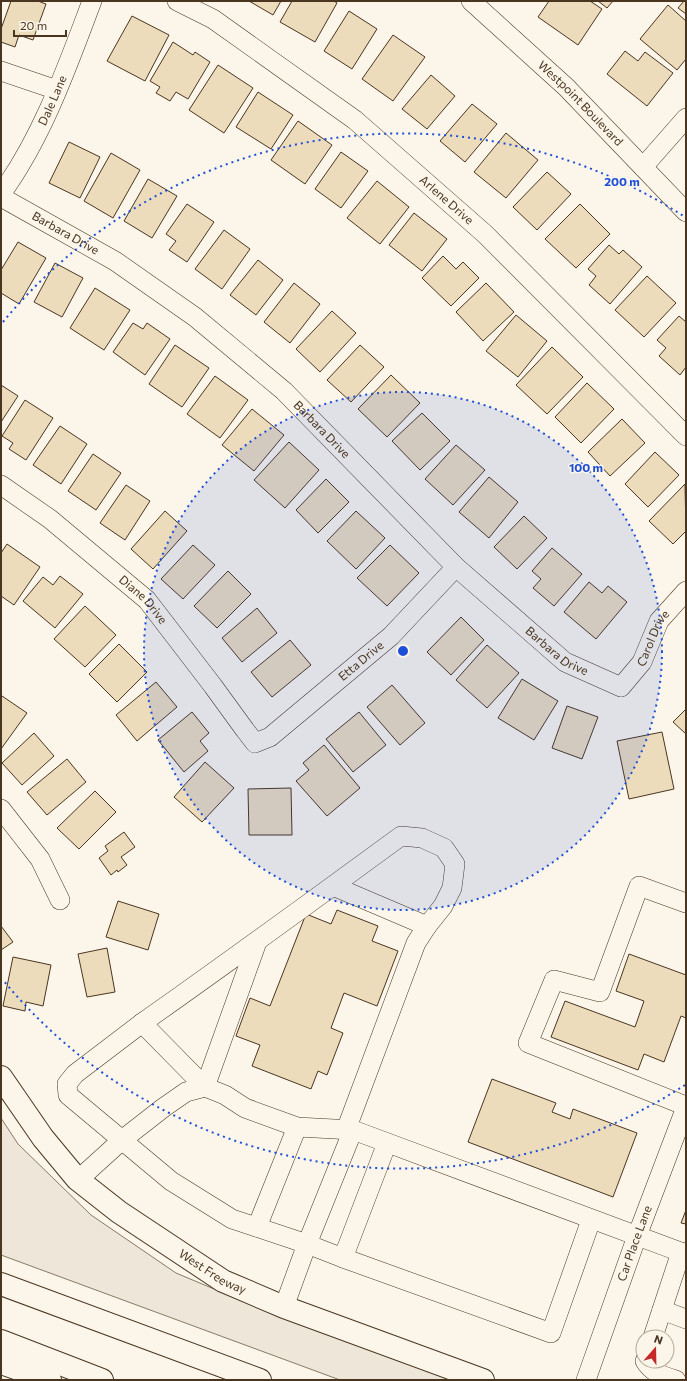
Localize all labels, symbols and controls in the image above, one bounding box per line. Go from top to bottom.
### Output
scale bar [14,12,66,38]
text: 20 m [20,18,47,32]
street label: Westpoint Boulevard [536,57,627,148]
street label: Dale Lane [34,73,69,127]
street label: Arlene Drive [417,172,477,227]
text: 200 m [604,174,640,188]
street label: Barbara Drive [30,208,102,257]
street label: Barbara Drive [291,397,353,460]
text: 100 m [569,460,603,474]
street label: Diane Drive [117,572,171,626]
street label: Carol Drive [633,607,672,669]
street label: Barbara Drive [523,623,591,677]
street label: Etta Drive [335,637,386,683]
centre of rings [396,644,410,658]
street label: Car Place Lane [614,1203,654,1283]
street label: West Freeway [177,1246,249,1296]
north arrow [635,1329,675,1369]
text: N [652,1332,665,1347]

